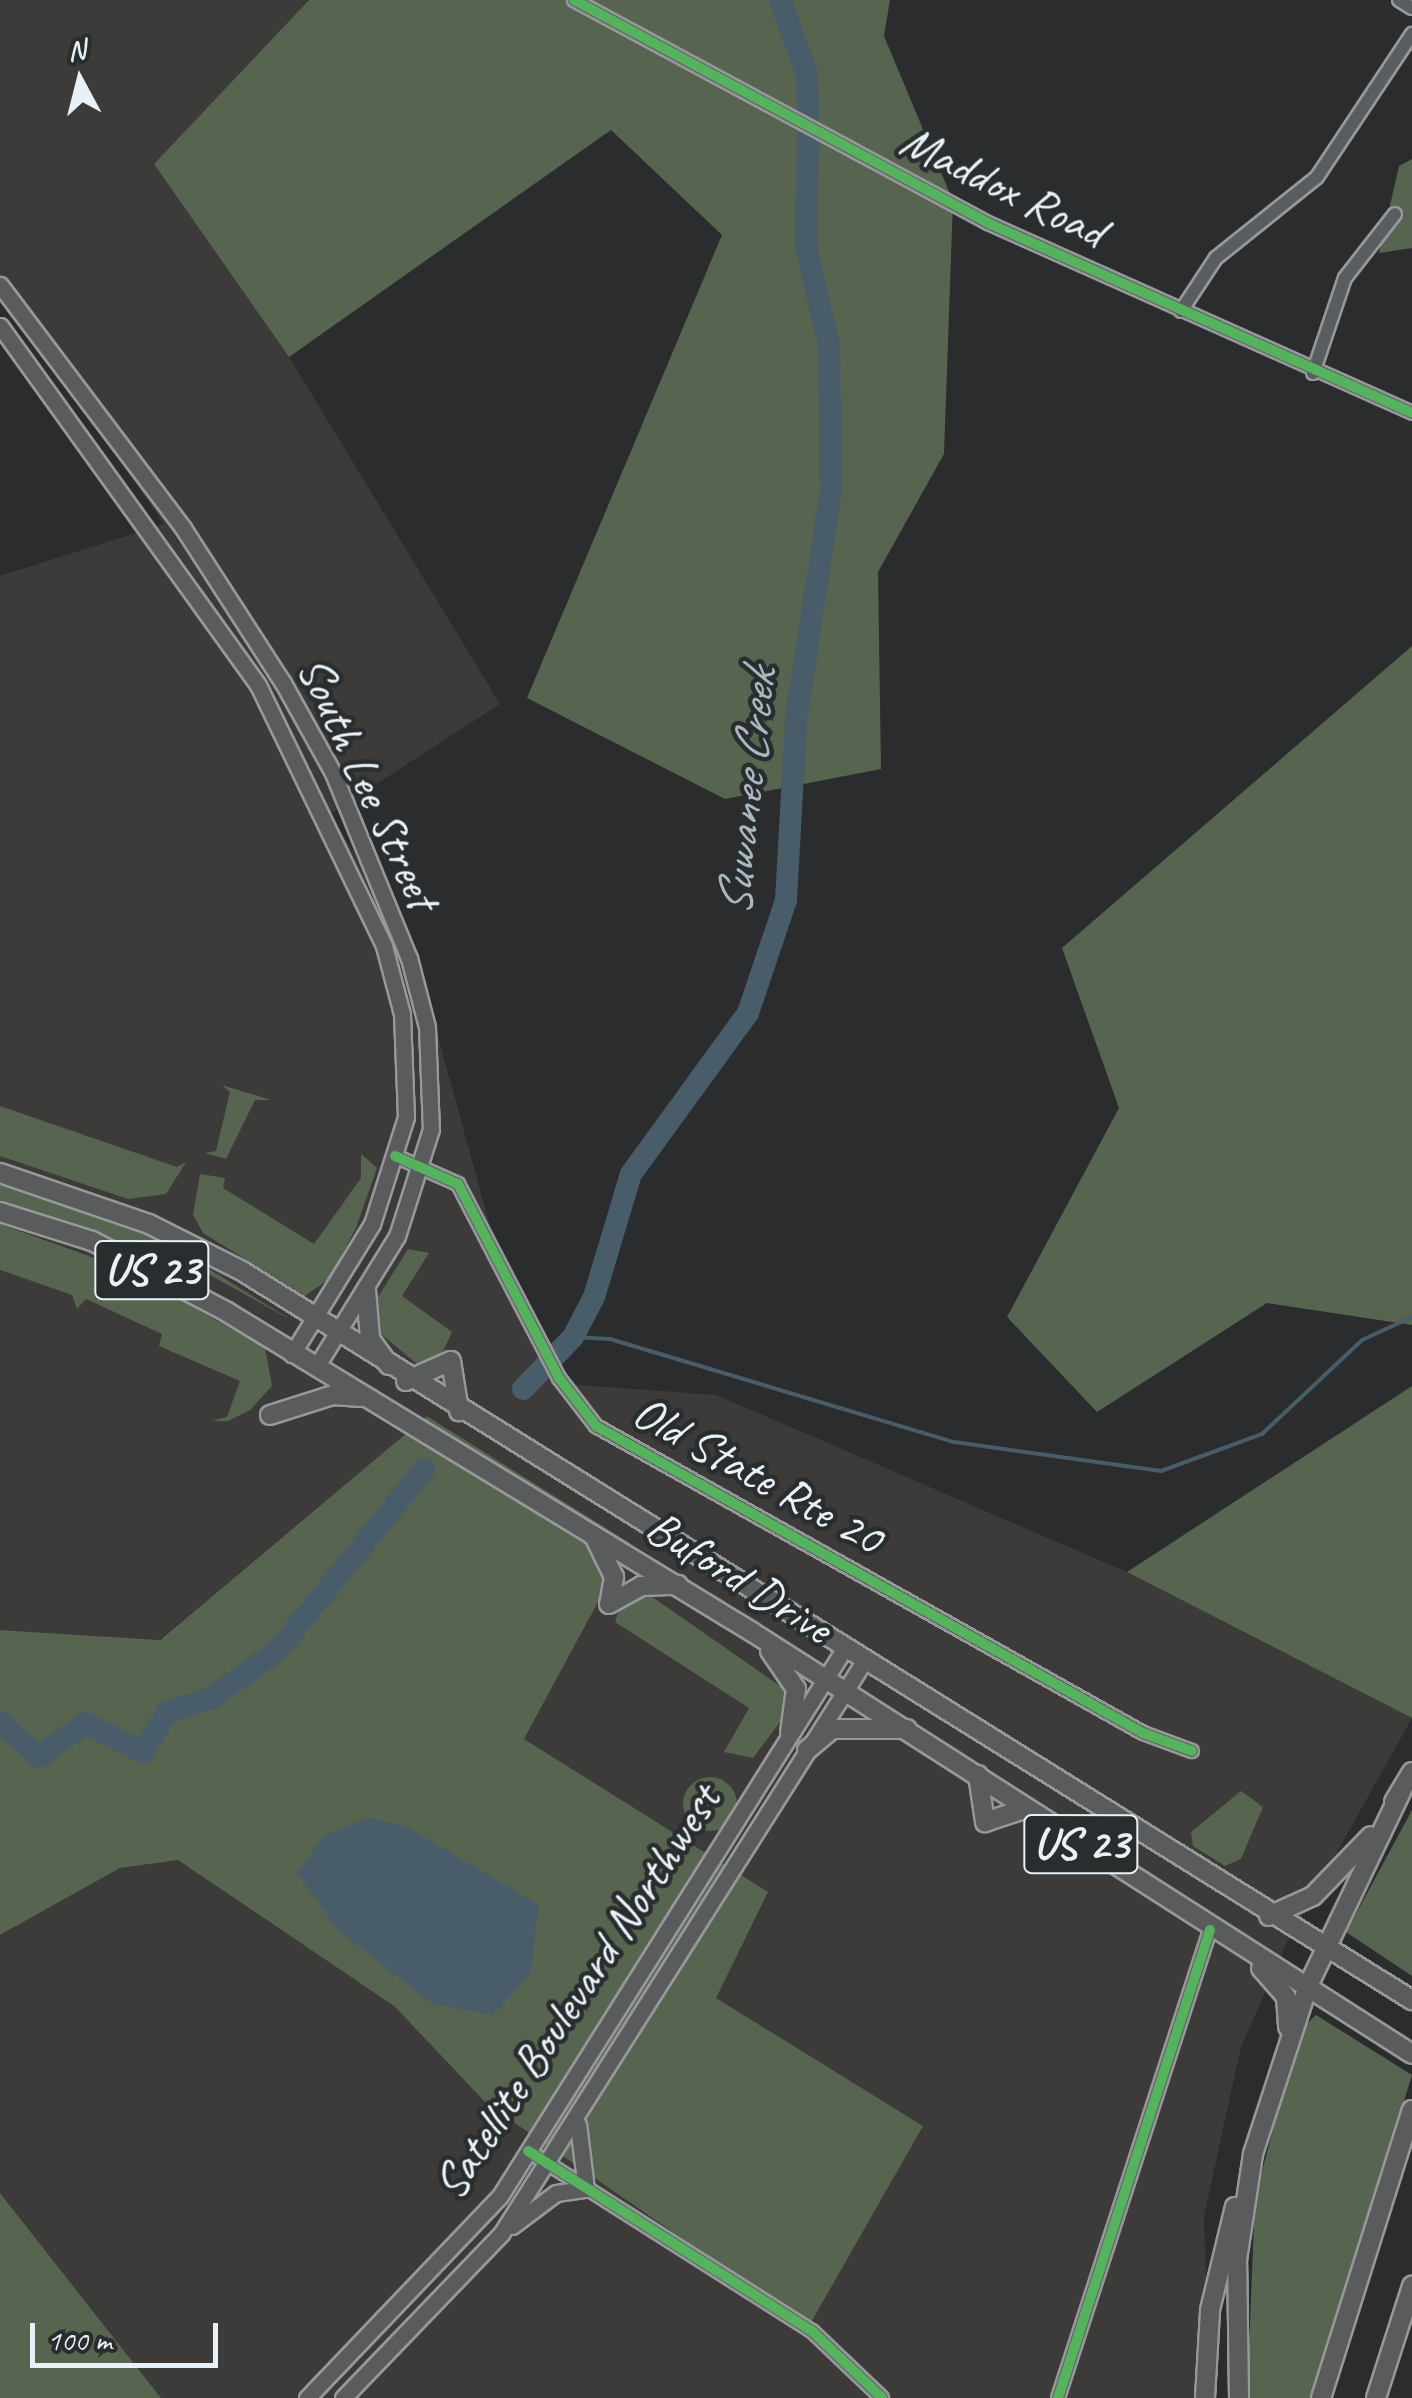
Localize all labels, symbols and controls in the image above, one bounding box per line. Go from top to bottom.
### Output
north arrow [30,30,130,130]
text: N [66,31,87,68]
street label: Maddox Road [892,112,1114,260]
street label: South Lee Street [284,646,452,920]
water label: Suwanee Creek [703,667,789,919]
road number: US 23 [92,1230,212,1310]
street label: Old State Rte 20 [622,1382,894,1568]
street label: Buford Drive [636,1497,842,1657]
street label: Satellite Boulevard Northwest [421,1773,733,2211]
road number: US 23 [1021,1804,1141,1884]
scale bar [35,2303,222,2365]
text: 100 m [47,2321,112,2359]

